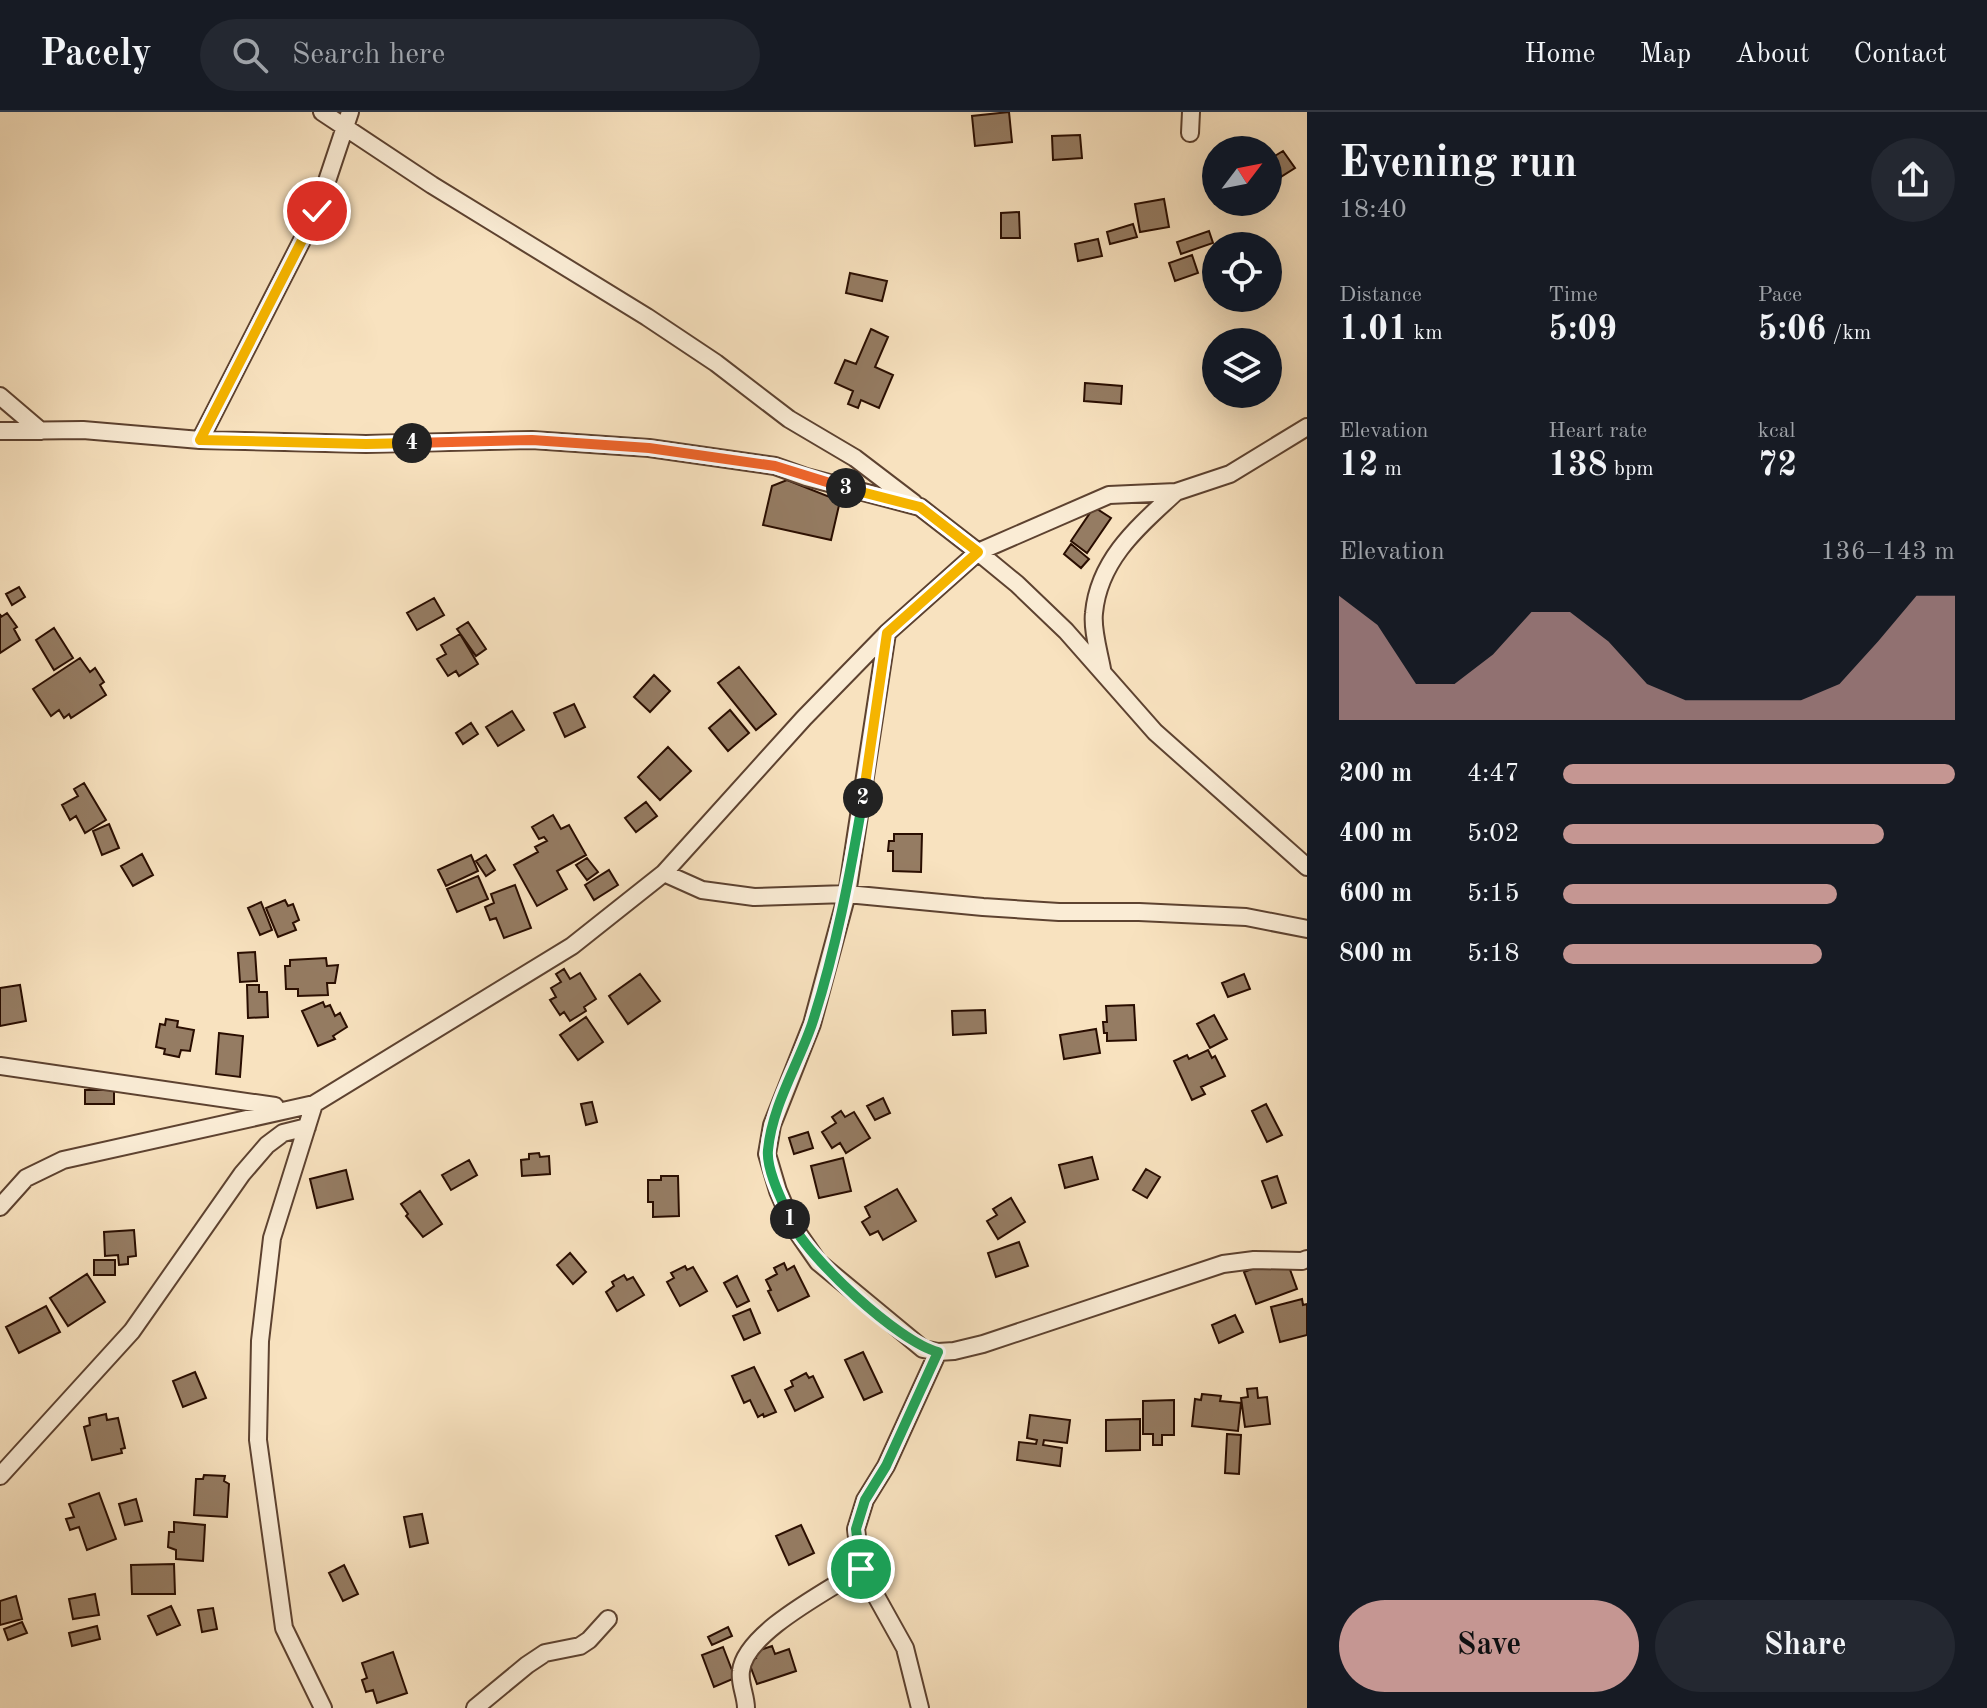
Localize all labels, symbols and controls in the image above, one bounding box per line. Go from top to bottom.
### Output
search box [200,19,760,91]
icon: search [228,33,272,77]
text: Pacely [40,36,152,74]
text: Search here [292,40,445,70]
text: Home [1524,41,1595,69]
text: Map [1639,41,1691,69]
text: About [1735,41,1810,69]
text: Contact [1854,41,1947,69]
north arrow [1202,136,1282,216]
map controls [1202,136,1282,408]
button: share [1871,138,1955,222]
text: Evening run [1339,142,1577,186]
pin [283,177,351,245]
icon: check [295,189,339,233]
text: 18:40 [1339,197,1407,223]
button: locate [1202,232,1282,312]
text: Distance [1339,284,1422,306]
text: Time [1548,284,1598,306]
text: Pace [1758,284,1802,306]
text: 1.01 [1339,313,1408,347]
text: 5:09 [1548,313,1617,347]
text: 5:06 [1758,313,1826,347]
text: km [1408,322,1443,344]
text: /km [1826,322,1871,344]
button: layers [1202,328,1282,408]
text: Elevation [1339,420,1429,442]
text: Heart rate [1548,420,1647,442]
text: kcal [1758,420,1796,442]
pin: 4 [392,423,432,463]
text: 4 [406,432,418,454]
text: 12 [1339,449,1378,483]
text: 138 [1548,449,1608,483]
text: 72 [1758,449,1797,483]
text: m [1378,458,1402,480]
text: bpm [1608,458,1654,480]
pin: 3 [826,468,866,508]
text: 3 [840,477,852,499]
text: Elevation [1339,539,1445,565]
text: 136–143 m [1820,539,1955,565]
text: 200 m [1339,761,1412,787]
text: 4:47 [1467,761,1520,787]
pin: 2 [843,778,883,818]
text: 2 [857,787,869,809]
text: 400 m [1339,821,1412,847]
text: 5:02 [1467,821,1520,847]
text: 600 m [1339,881,1412,907]
text: 5:15 [1467,881,1520,907]
text: 800 m [1339,941,1412,967]
text: 5:18 [1467,941,1520,967]
pin: 1 [770,1199,810,1239]
text: 1 [784,1208,796,1230]
pin [827,1535,895,1603]
icon: arrive [839,1547,883,1591]
button: Save [1339,1600,1639,1692]
button: Share [1655,1600,1955,1692]

